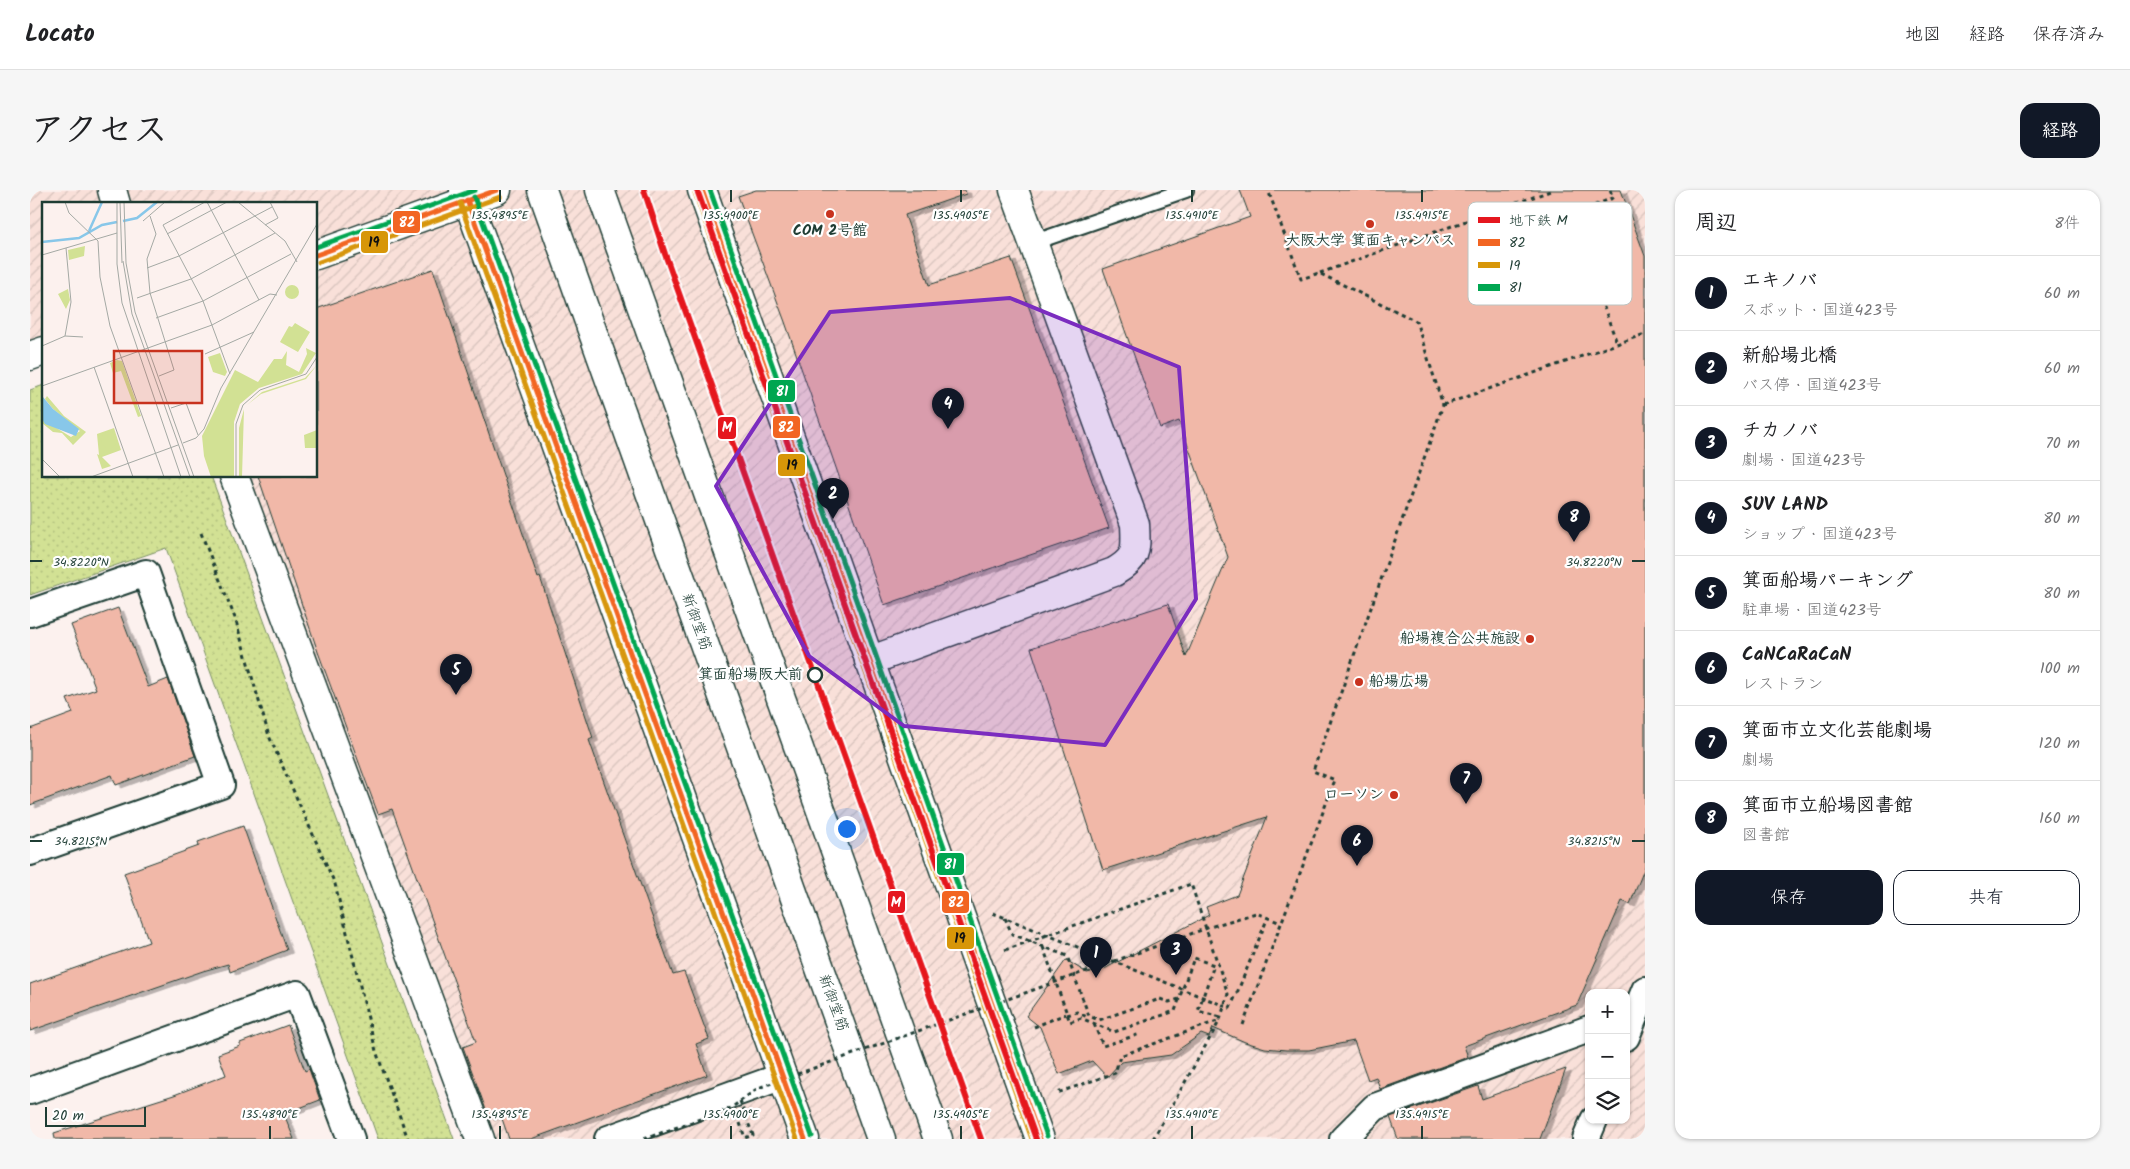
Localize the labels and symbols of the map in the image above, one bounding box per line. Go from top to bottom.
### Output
inset map [42,202,318,478]
legend [1468,202,1632,305]
text: 135.4895°E [471,206,530,225]
text: 135.4900°E [703,206,760,225]
text: 135.4905°E [933,206,990,225]
text: 135.4910°E [1165,206,1220,225]
text: 135.4915°E [1395,206,1450,225]
marker: COM 2号館 [824,208,836,220]
line badge: 82 [392,210,421,234]
text: 地下鉄 M [1509,210,1568,232]
text: 82 [399,212,415,234]
marker: 大阪大学 箕面キャンパス [1364,218,1376,230]
place label: COM 2号館 [793,219,867,243]
place label: 大阪大学 箕面キャンパス [1285,229,1455,253]
line badge: 19 [360,230,389,254]
text: 19 [368,232,380,254]
text: 82 [1509,232,1526,254]
text: 19 [1509,255,1520,277]
text: 81 [1509,277,1522,299]
line badge: 81 [767,379,796,403]
text: 81 [776,381,789,403]
pin: 4 [932,388,964,429]
line badge: 82 [772,415,801,439]
line badge: M [717,416,737,440]
text: M [722,417,733,439]
text: 82 [778,417,794,439]
line badge: 19 [777,453,806,477]
text: 19 [786,455,798,477]
pin: 2 [817,478,849,519]
pin: 8 [1558,501,1590,542]
text: 34.8220°N [53,553,109,572]
text: 34.8220°N [1566,553,1622,572]
street label: 新御堂筋 [674,590,718,654]
place label: 船場複合公共施設 [1400,627,1520,651]
marker: 船場複合公共施設 [1524,633,1536,645]
pin: 5 [440,654,472,695]
place label: 箕面船場阪大前 [698,663,803,687]
marker: 箕面船場阪大前 [807,667,823,683]
place label: 船場広場 [1369,670,1429,694]
marker: 船場広場 [1353,676,1365,688]
pin: 7 [1450,763,1482,804]
place label: ローソン [1324,783,1384,807]
marker: ローソン [1388,789,1400,801]
your location [834,816,860,842]
pin: 6 [1341,825,1373,866]
text: 34.8215°N [55,832,107,851]
text: 34.8215°N [1568,832,1620,851]
line badge: 81 [936,852,965,876]
text: 81 [944,854,957,876]
line badge: M [887,890,906,914]
line badge: 82 [941,890,970,914]
text: M [891,892,902,914]
text: 82 [948,892,964,914]
line badge: 19 [946,926,975,950]
text: 19 [954,928,966,950]
pin: 3 [1160,934,1192,975]
pin: 1 [1080,937,1112,978]
street label: 新御堂筋 [811,971,855,1035]
scale bar [45,1104,146,1127]
text: 135.4890°E [242,1105,299,1124]
text: 135.4895°E [471,1105,530,1124]
text: 135.4900°E [703,1105,760,1124]
text: 135.4905°E [933,1105,990,1124]
text: 135.4910°E [1165,1105,1220,1124]
text: 135.4915°E [1395,1105,1450,1124]

